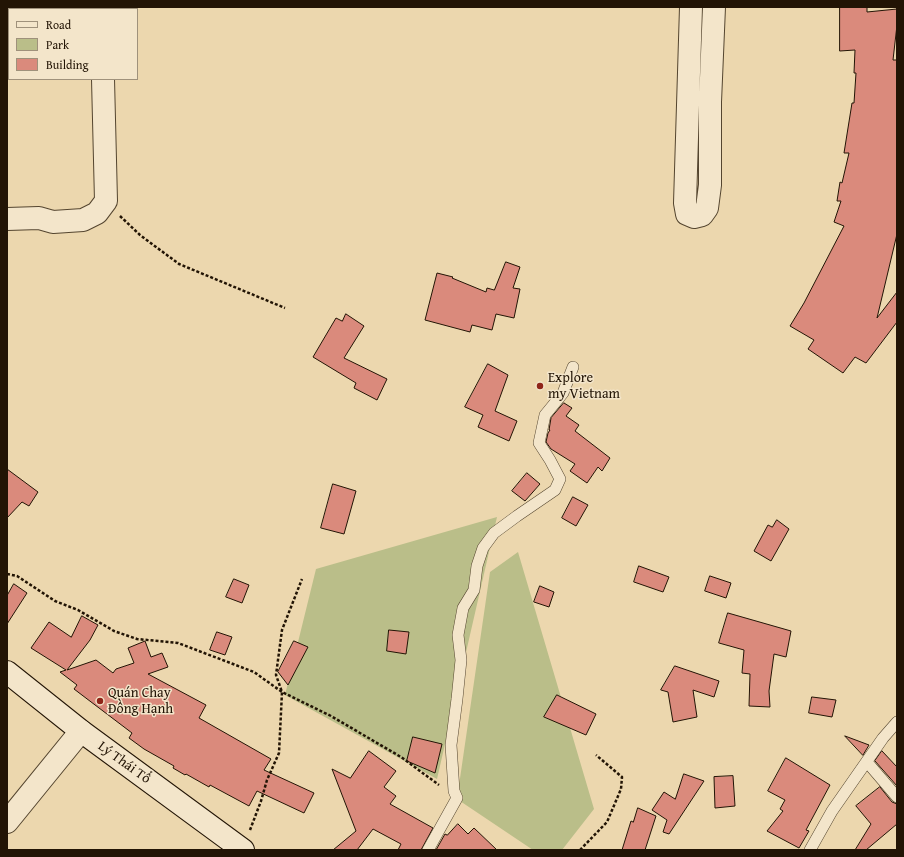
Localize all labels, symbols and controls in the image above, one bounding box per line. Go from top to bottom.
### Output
legend [8,8,138,80]
text: Road [46,16,71,33]
text: Park [46,36,69,53]
text: Building [46,56,89,73]
place label: Explore my Vietnam [548,370,620,402]
marker: Explore my Vietnam [535,381,545,391]
place label: Quán Chay Đồng Hạnh [108,685,173,718]
marker: Quán Chay Đồng Hạnh [95,696,105,706]
street label: Lý Thái Tổ [94,738,154,788]

